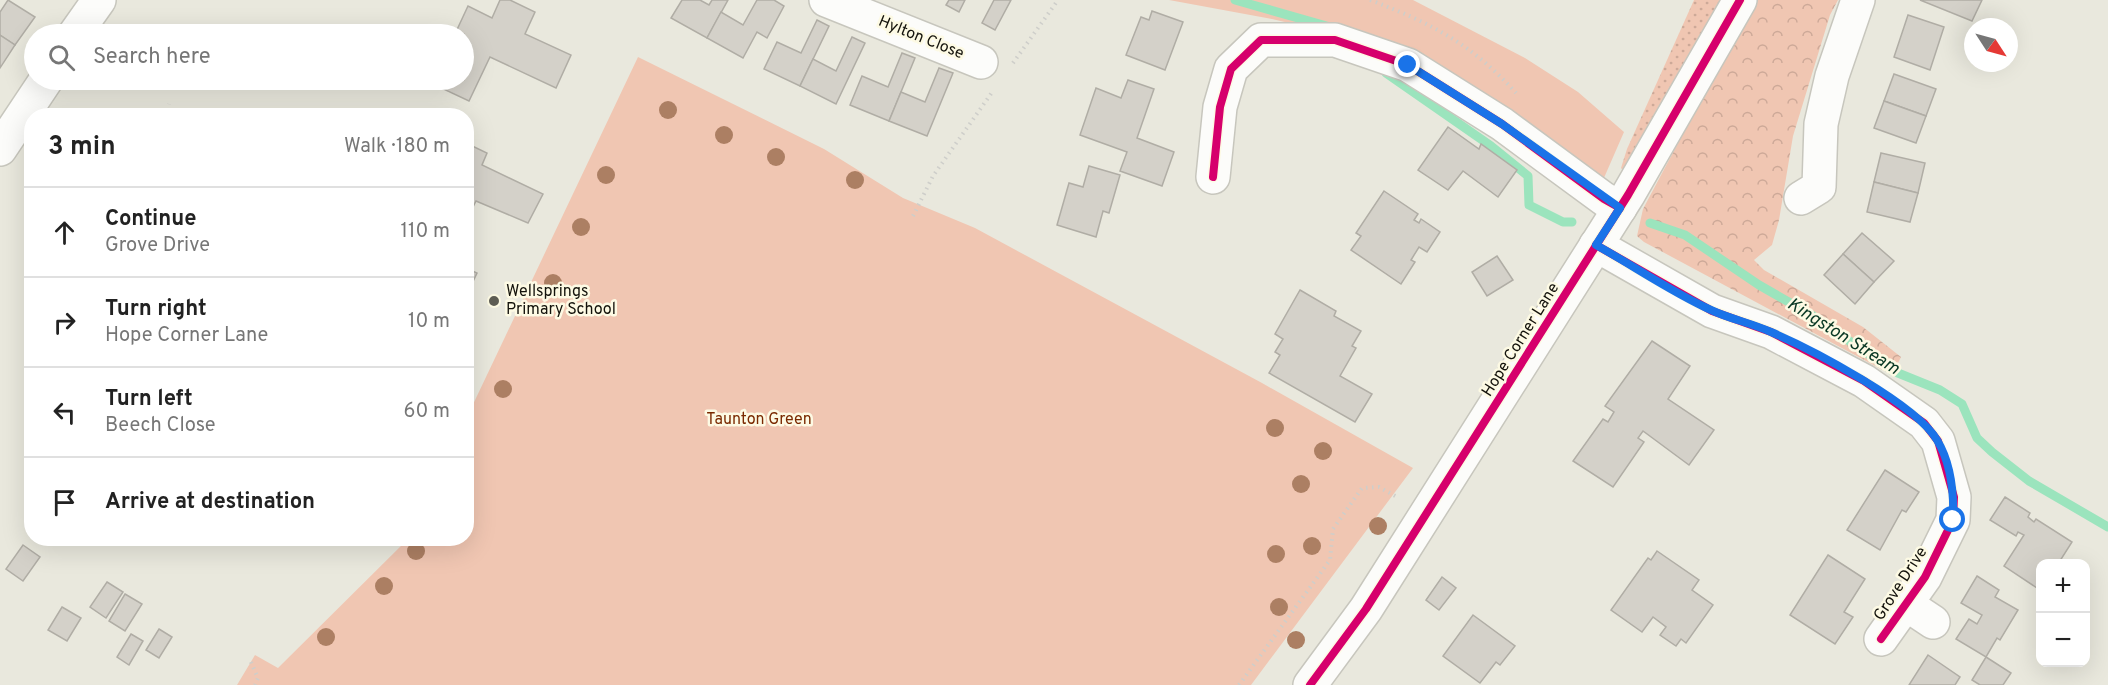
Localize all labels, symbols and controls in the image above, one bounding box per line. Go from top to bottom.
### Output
street label: Hylton Close [875,12,967,64]
north arrow [1964,18,2018,72]
search box [24,24,474,90]
icon: search [45,41,78,74]
text: Search here [93,44,211,71]
route end [1394,51,1420,77]
text: 3 min [48,131,116,164]
text: Walk · 180 m [344,134,450,160]
text: Continue [105,206,196,233]
icon: ahead [48,216,81,249]
text: 110 m [401,219,450,245]
text: Grove Drive [105,233,210,259]
street label: Hope Corner Lane [1478,279,1564,401]
place label: Wellsprings Primary School [506,282,616,320]
water label: Kingston Stream [1782,293,1904,381]
marker: Wellsprings Primary School [487,294,501,308]
text: Turn right [105,296,207,323]
icon: right [48,306,81,339]
text: 10 m [408,309,450,335]
text: Hope Corner Lane [105,323,268,349]
text: Turn left [105,386,193,413]
icon: left [48,396,81,429]
text: 60 m [404,399,450,425]
park label: Taunton Green [706,410,812,430]
text: Beech Close [105,413,216,439]
icon: arrive [48,486,81,519]
text: Arrive at destination [105,489,315,516]
route start [1939,506,1965,532]
street label: Grove Drive [1870,543,1932,625]
map controls [2036,559,2090,667]
button: + [2036,559,2090,613]
button: − [2036,613,2090,667]

